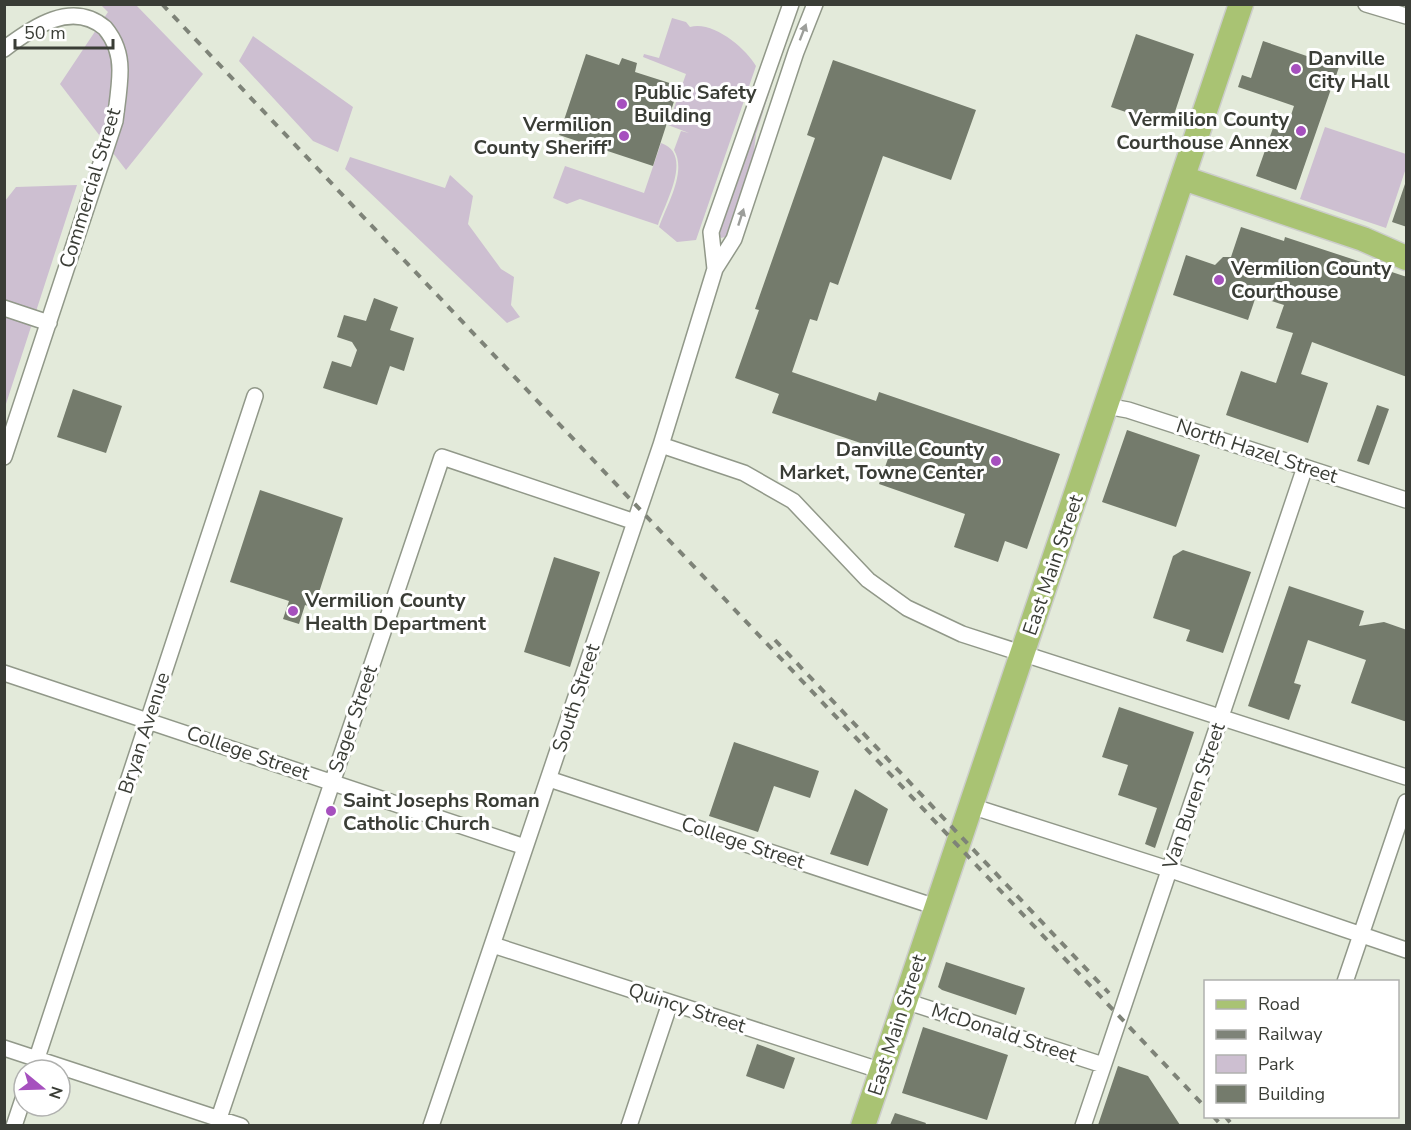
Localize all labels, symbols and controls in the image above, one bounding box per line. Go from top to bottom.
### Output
scale bar [15,12,112,50]
text: 50 m [24,21,66,45]
one-way arrow [799,23,809,41]
place label: Danville City Hall [1308,45,1390,95]
marker: Danville City Hall [1289,62,1303,76]
place label: Public Safety Building [634,79,757,129]
marker: Public Safety Building [615,97,629,111]
street label: Commercial Street [53,104,127,271]
place label: Vermilion County Courthouse Annex [1116,106,1290,156]
place label: Vermilion County Sheriff' [474,111,612,161]
marker: Vermilion County Courthouse Annex [1294,124,1308,138]
marker: Vermilion County Sheriff' [617,129,631,143]
one-way arrow [737,208,747,226]
place label: Vermilion County Courthouse [1230,255,1392,305]
marker: Vermilion County Courthouse [1212,273,1226,287]
street label: North Hazel Street [1173,412,1342,490]
place label: Danville County Market, Towne Center [779,436,984,486]
marker: Danville County Market, Towne Center [989,454,1003,468]
street label: East Main Street [1016,490,1090,639]
place label: Vermilion County Health Department [304,587,486,637]
marker: Vermilion County Health Department [286,604,300,618]
street label: South Street [546,639,607,756]
street label: Sager Street [322,661,384,776]
street label: Bryan Avenue [112,669,176,797]
street label: Van Buren Street [1156,718,1232,874]
street label: College Street [183,719,314,787]
place label: Saint Josephs Roman Catholic Church [343,787,540,837]
marker: Saint Josephs Roman Catholic Church [324,804,338,818]
street label: College Street [678,810,809,876]
street label: East Main Street [861,950,933,1099]
street label: Quincy Street [625,976,750,1040]
legend [1204,980,1399,1118]
text: Road [1258,992,1300,1016]
street label: McDonald Street [928,997,1081,1070]
text: Railway [1258,1022,1323,1046]
text: Park [1258,1052,1295,1076]
north arrow [12,1058,72,1118]
text: Building [1258,1082,1325,1106]
text: N [43,1083,68,1102]

